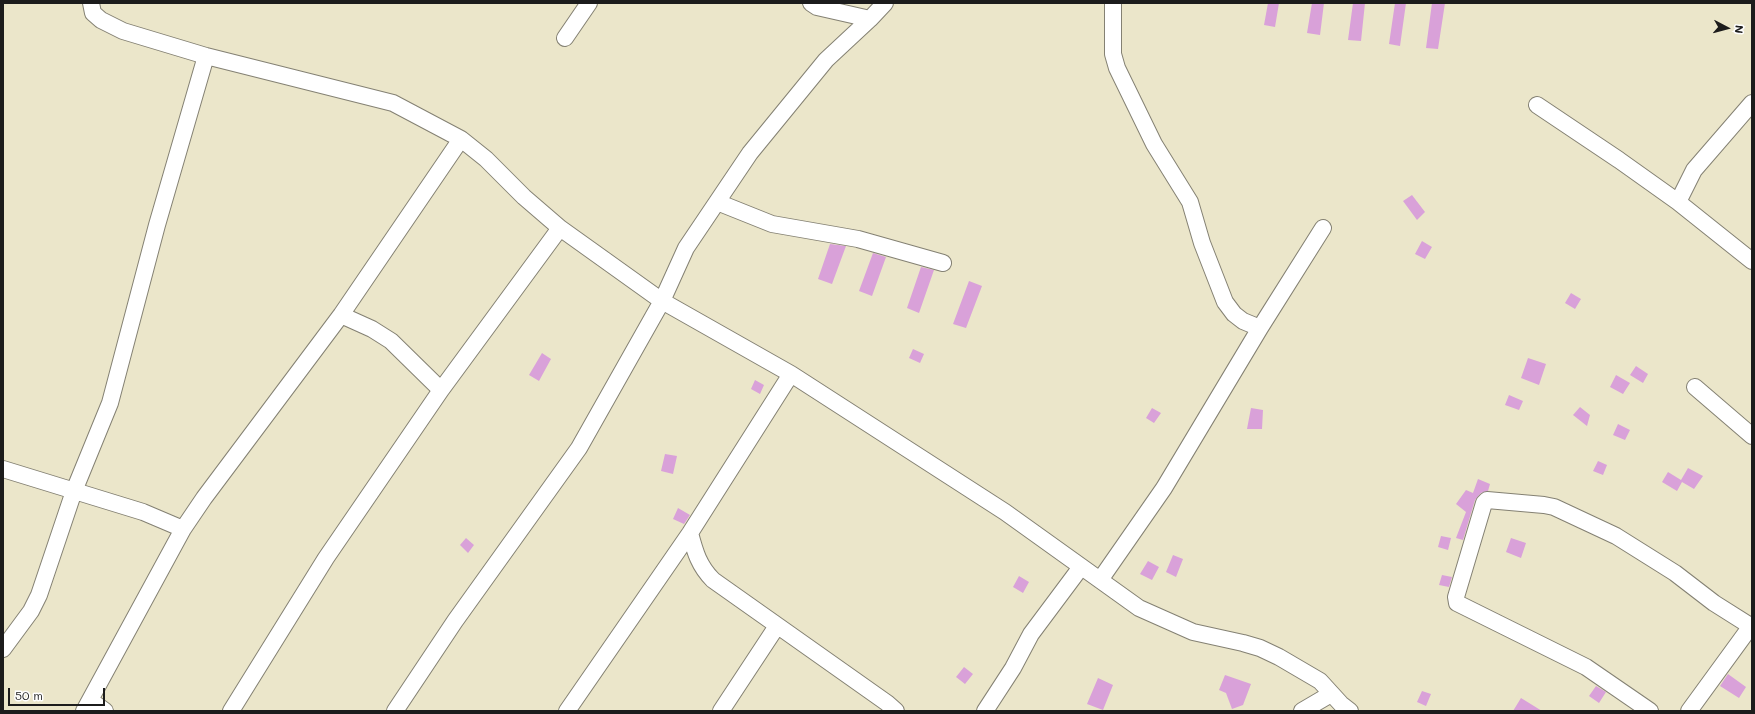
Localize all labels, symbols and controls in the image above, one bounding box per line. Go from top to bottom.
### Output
north arrow [1707,8,1747,48]
text: N [1732,24,1747,34]
scale bar [10,680,107,706]
text: 50 m [15,687,43,703]

